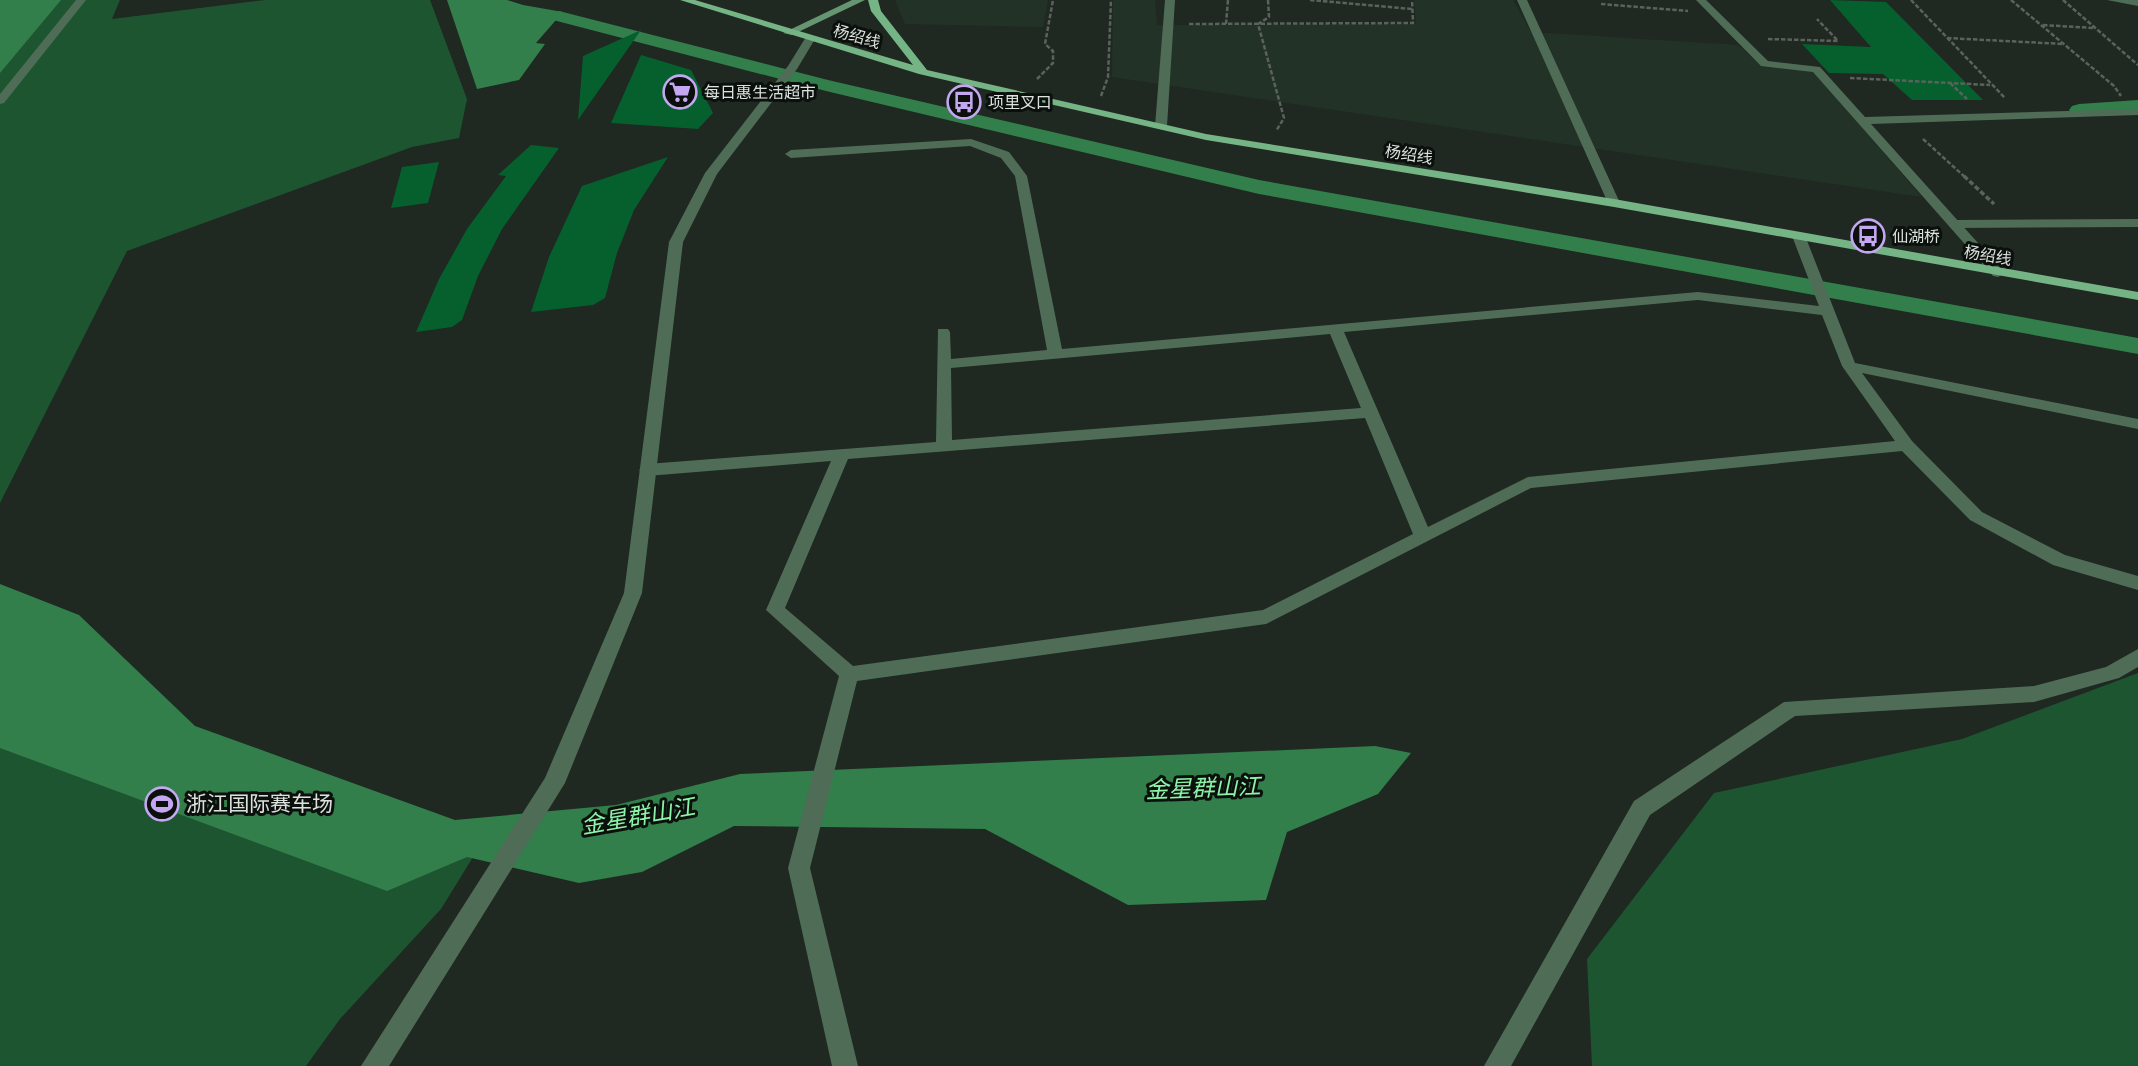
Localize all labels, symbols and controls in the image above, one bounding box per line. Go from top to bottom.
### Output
street label: 杨绍线 [831,22,882,51]
supermarket icon: 每日惠生活超市 [661,73,699,111]
bus stop icon: 项里叉口 [945,83,983,121]
place label: 每日惠生活超市 [704,84,816,101]
place label: 项里叉口 [988,94,1052,111]
street label: 杨绍线 [1384,142,1434,167]
bus stop icon: 仙湖桥 [1849,217,1887,255]
place label: 仙湖桥 [1892,228,1940,245]
street label: 杨绍线 [1963,243,2013,268]
water label: 金星群山江 [1145,773,1264,803]
sports icon: 浙江国际赛车场 [143,785,181,823]
place label: 浙江国际赛车场 [186,792,333,815]
water label: 金星群山江 [579,793,700,839]

